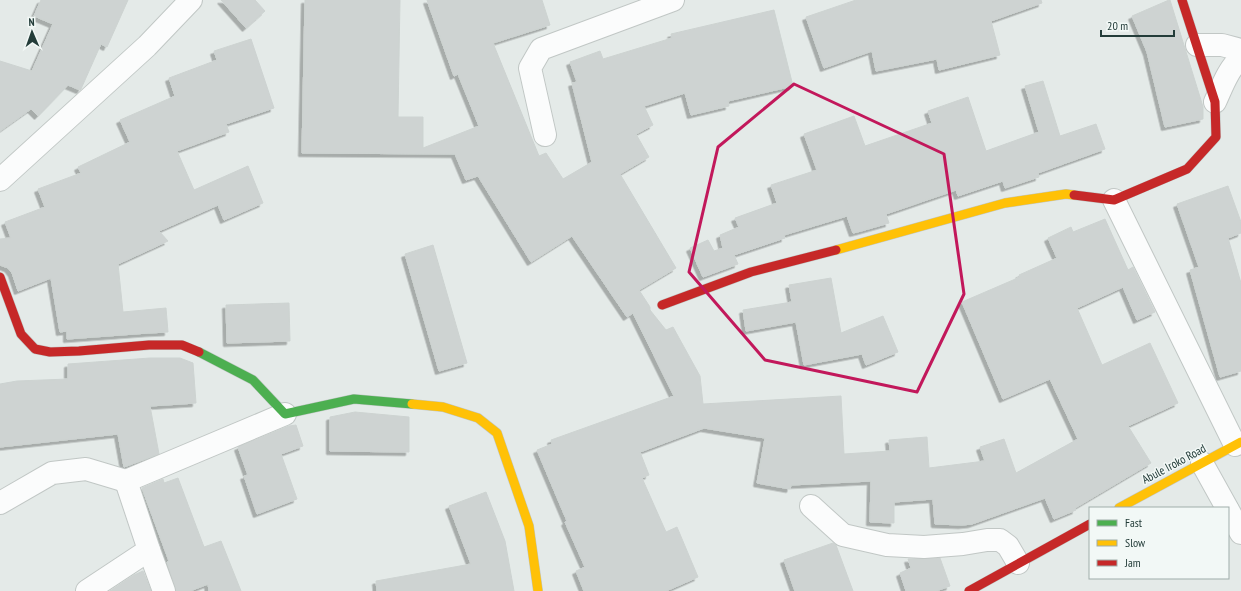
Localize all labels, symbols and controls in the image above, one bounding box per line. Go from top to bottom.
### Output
north arrow [12,12,52,52]
scale bar [1101,12,1174,38]
text: N [28,15,35,29]
text: 20 m [1107,18,1128,33]
street label: Abule Iroko Road [1139,440,1208,487]
legend [1089,507,1229,579]
text: Fast [1125,515,1143,530]
text: Slow [1125,535,1146,550]
text: Jam [1124,555,1141,570]

